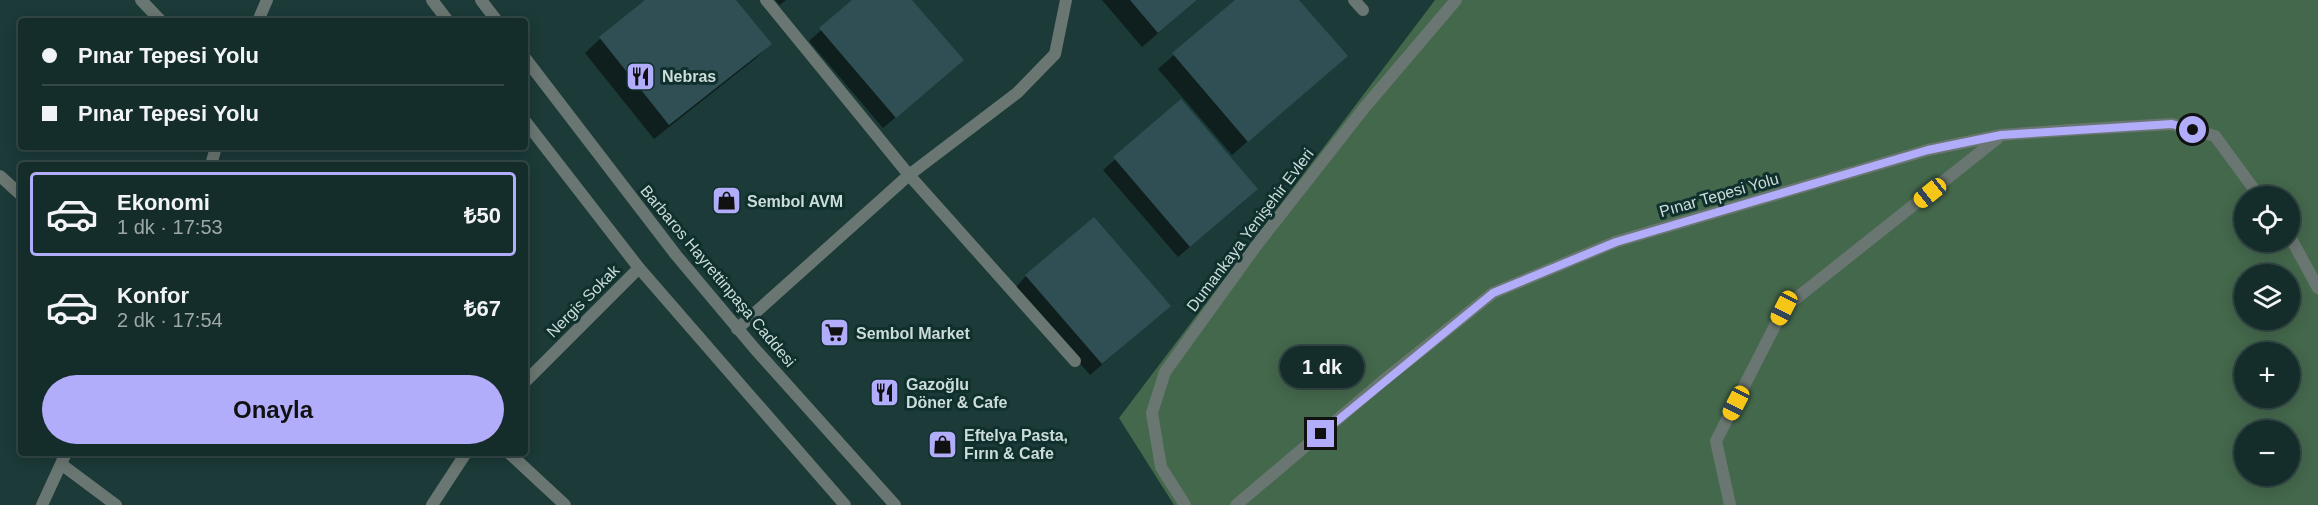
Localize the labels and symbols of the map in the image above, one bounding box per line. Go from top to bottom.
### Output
restaurant icon: Nebras [625,60,657,92]
place label: Nebras [662,68,716,85]
route start [2179,116,2206,143]
street label: Dumankaya Yenişehir Evleri [1183,145,1317,315]
street label: Pınar Tepesi Yolu [1657,170,1781,220]
car [1910,175,1950,211]
street label: Barbaros Hayrettinpaşa Caddesi [637,182,799,370]
shop icon: Sembol AVM [710,185,742,217]
place label: Sembol AVM [747,193,843,210]
street label: Nergis Sokak [543,261,623,341]
car [1768,288,1800,328]
supermarket icon: Sembol Market [819,317,851,349]
place label: Sembol Market [856,325,970,342]
callout: 1 dk [1279,347,1363,389]
place label: Gazoğlu Döner & Cafe [906,376,1007,411]
restaurant icon: Gazoğlu Döner & Cafe [869,377,901,409]
car [1720,383,1752,423]
route end [1307,420,1334,447]
place label: Eftelya Pasta, Fırın & Cafe [964,427,1068,462]
shop icon: Eftelya Pasta, Fırın & Cafe [927,428,959,460]

